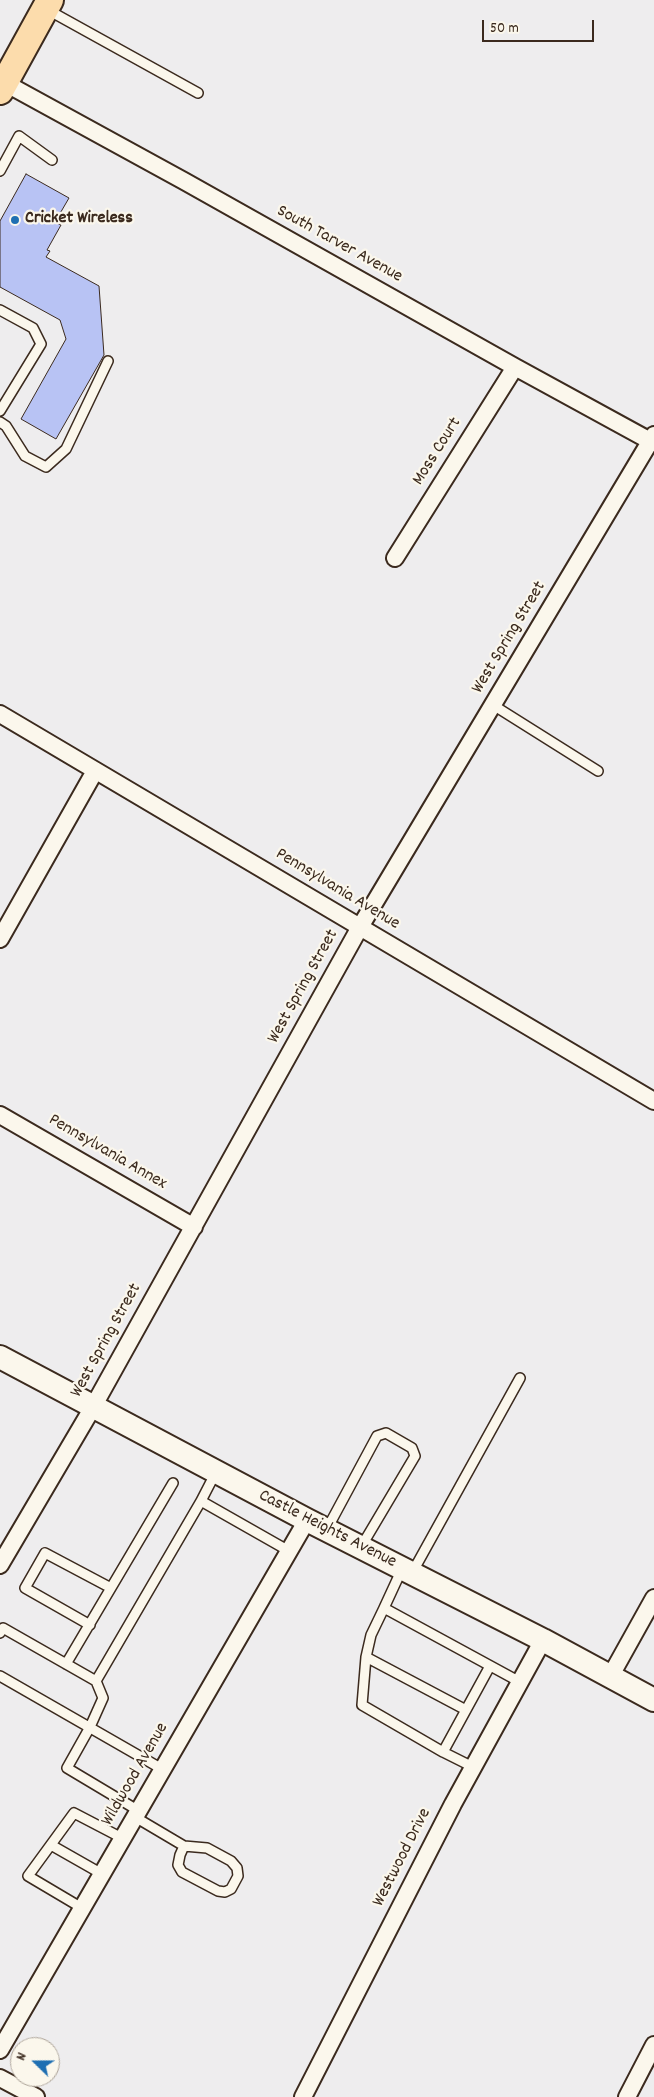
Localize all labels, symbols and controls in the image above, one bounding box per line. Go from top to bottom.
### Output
scale bar [484,10,596,42]
text: 50 m [490,18,519,40]
street label: South Tarver Avenue [272,201,406,289]
place label: Cricket Wireless [25,209,133,231]
marker: Cricket Wireless [9,214,21,226]
street label: Moss Court [409,414,467,490]
street label: West Spring Street [468,578,552,698]
street label: Pennsylvania Avenue [271,844,403,936]
street label: West Spring Street [264,926,344,1048]
street label: Pennsylvania Annex [44,1110,170,1196]
street label: West Spring Street [67,1280,147,1402]
street label: Castle Heights Avenue [254,1486,400,1574]
street label: Wildwood Avenue [98,1719,174,1831]
street label: Westwood Drive [369,1805,437,1911]
north arrow [10,2037,60,2087]
text: N [11,2050,33,2064]

